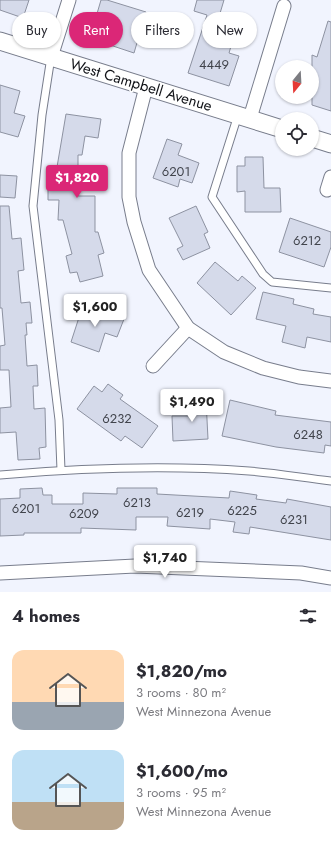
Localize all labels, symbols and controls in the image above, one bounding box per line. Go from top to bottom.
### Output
chip: Buy [12,12,61,48]
chip: Rent [69,12,123,48]
chip: Filters [131,12,194,48]
chip: New [202,12,257,48]
street label: West Campbell Avenue [67,53,215,117]
house number: 4449 [199,55,229,74]
north arrow [275,60,319,104]
map controls [275,60,319,156]
button: locate [275,112,319,156]
house number: 6201 [162,162,190,181]
pin: $1,820 [44,165,110,199]
text: $1,820 [55,168,99,187]
house number: 6212 [293,231,321,250]
pin: $1,600 [62,294,128,328]
text: $1,600 [73,297,117,316]
pin: $1,490 [159,389,225,423]
text: $1,490 [169,392,215,411]
house number: 6232 [102,409,132,428]
house number: 6248 [293,425,323,444]
house number: 6213 [123,493,151,512]
house number: 6201 [12,499,40,518]
house number: 6225 [227,501,257,520]
house number: 6219 [176,503,204,522]
house number: 6209 [69,504,99,523]
house number: 6231 [280,510,308,529]
pin: $1,740 [132,545,198,579]
text: $1,740 [143,548,187,567]
text: 4 homes [12,604,80,628]
icon: filters [297,605,319,627]
text: $1,820/mo [136,659,227,683]
icon: home [44,666,92,714]
text: 3 rooms · 80 m² [136,683,226,702]
text: West Minnezona Avenue [136,702,271,721]
text: $1,600/mo [136,759,228,783]
icon: home [44,766,92,814]
text: 3 rooms · 95 m² [136,783,226,802]
text: West Minnezona Avenue [136,802,271,821]

